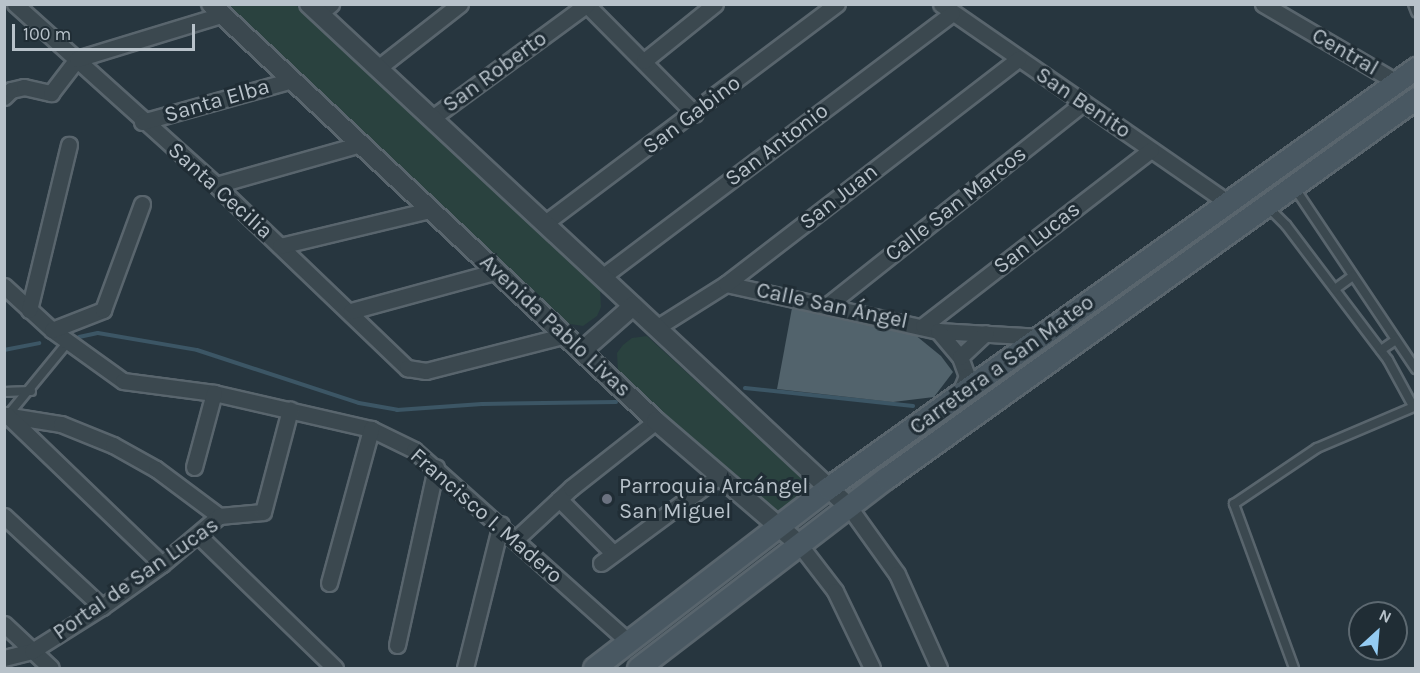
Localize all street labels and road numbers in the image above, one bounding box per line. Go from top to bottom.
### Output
street label: Central [1307,22,1383,82]
street label: San Roberto [438,25,552,119]
street label: San Benito [1030,62,1136,144]
street label: San Gabino [638,70,746,160]
street label: Santa Elba [161,73,273,129]
street label: San Antonio [720,98,834,192]
street label: Santa Cecilia [162,137,278,245]
street label: Calle San Marcos [880,141,1032,267]
street label: San Juan [795,158,883,236]
street label: San Lucas [988,196,1086,280]
street label: Avenida Pablo Livas [474,249,636,403]
street label: Calle San Ángel [754,277,910,335]
street label: Carretera a San Mateo [905,289,1099,441]
street label: Francisco I. Madero [404,443,568,589]
street label: Portal de San Lucas [48,512,224,646]

